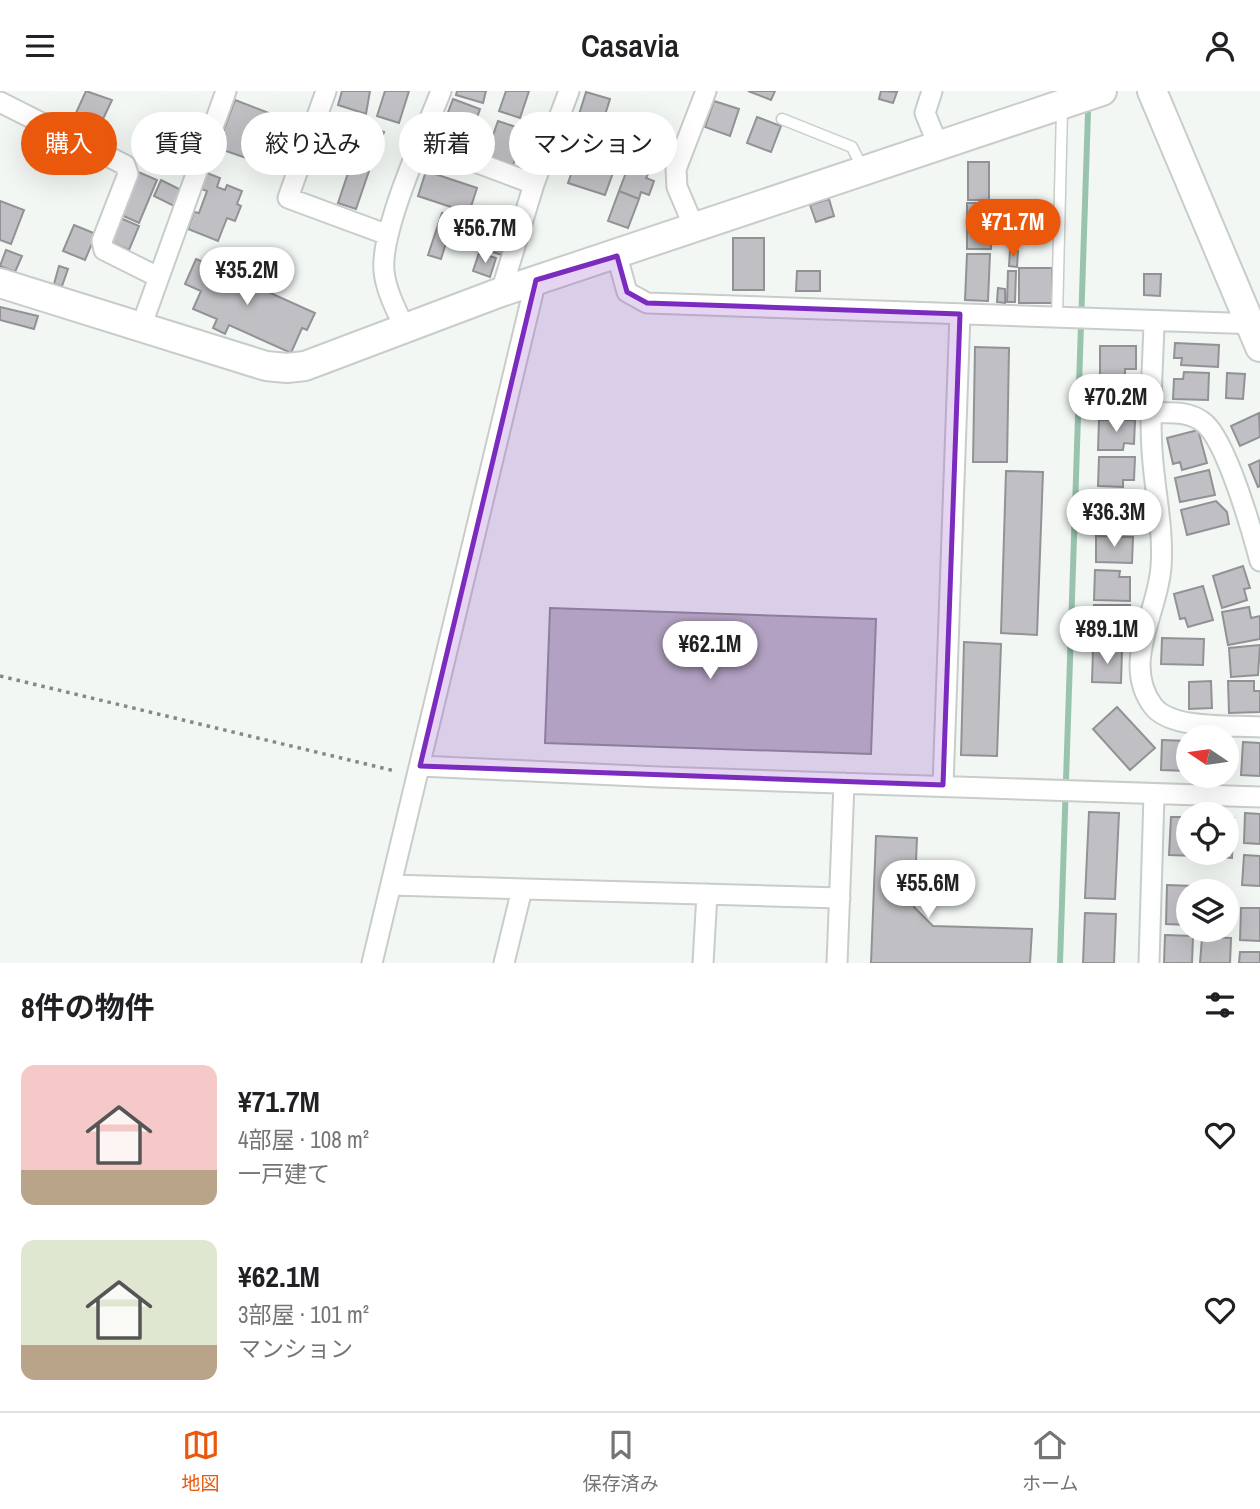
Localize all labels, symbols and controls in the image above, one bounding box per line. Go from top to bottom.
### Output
text: Casavia [581,24,679,67]
icon: menu [21,27,59,65]
icon: person [1201,27,1239,65]
chip: 購入 [21,112,117,175]
chip: 賃貸 [131,112,227,175]
chip: 絞り込み [241,112,385,175]
chip: 新着 [399,112,495,175]
chip: マンション [509,112,677,175]
pin: ¥71.7M [956,199,1070,259]
pin: ¥56.7M [428,205,542,265]
text: ¥71.7M [982,206,1044,237]
text: ¥56.7M [454,212,516,243]
pin: ¥35.2M [190,247,304,307]
text: ¥35.2M [216,254,278,285]
pin: ¥70.2M [1059,375,1173,434]
text: ¥70.2M [1085,381,1147,412]
pin: ¥36.3M [1057,489,1171,549]
text: ¥36.3M [1083,496,1145,527]
pin: ¥89.1M [1050,607,1164,666]
text: ¥89.1M [1076,613,1138,644]
pin: ¥62.1M [653,621,767,681]
text: ¥62.1M [679,628,741,659]
north arrow [1176,725,1239,787]
map controls [1176,725,1239,942]
button: locate [1176,802,1239,865]
pin: ¥55.6M [871,861,985,920]
text: ¥55.6M [897,867,959,898]
button: layers [1176,879,1239,942]
icon: filters [1201,986,1239,1024]
text: 8件の物件 [21,987,155,1027]
text: ¥71.7M [238,1081,320,1121]
icon: home [77,1093,161,1177]
icon: heart [1201,1116,1239,1154]
text: 4部屋 · 108 m² [238,1124,369,1155]
text: 一戸建て [238,1158,330,1189]
text: ¥62.1M [238,1256,320,1296]
icon: home [77,1268,161,1352]
icon: heart [1201,1291,1239,1329]
text: 3部屋 · 101 m² [238,1299,369,1330]
text: マンション [238,1333,353,1364]
tab: 地図 [182,1426,220,1496]
tab: 保存済み [583,1426,659,1496]
tab: ホーム [1022,1426,1078,1496]

